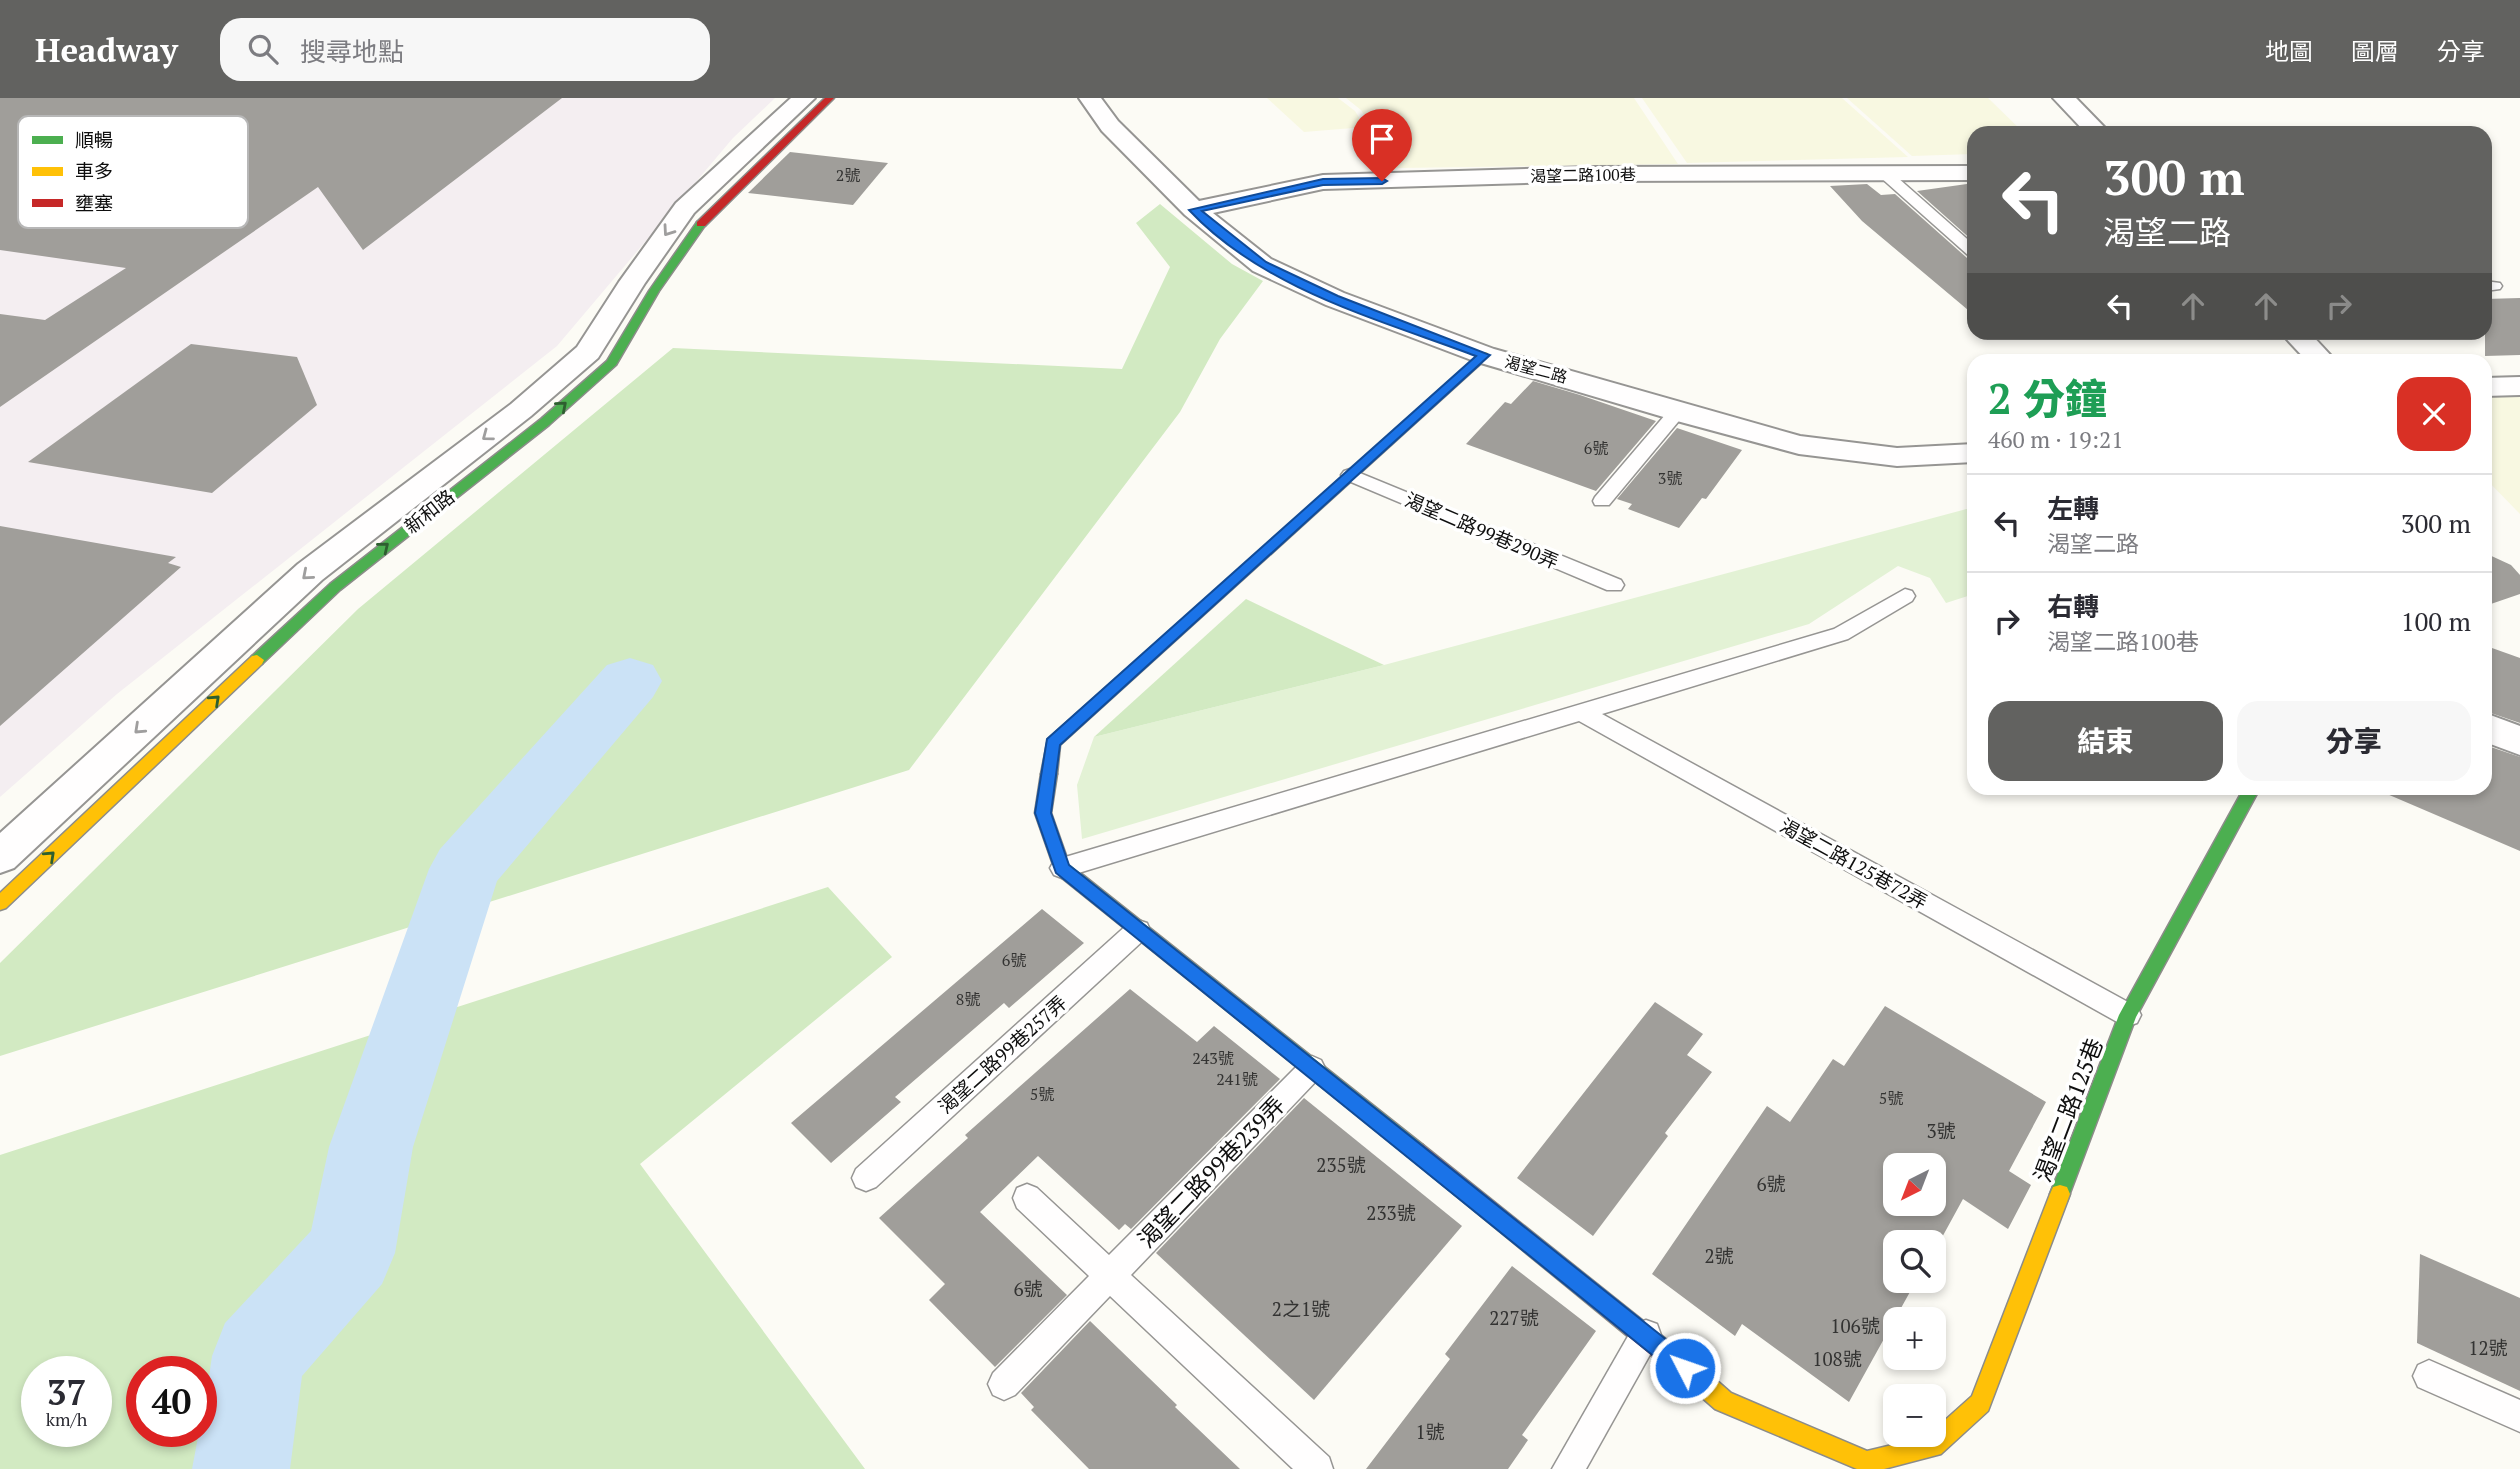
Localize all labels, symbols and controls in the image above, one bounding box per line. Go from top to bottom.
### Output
search box [220,18,710,81]
text: Headway [35,28,178,71]
icon: search [244,30,282,68]
text: 搜尋地點 [300,34,404,68]
text: 地圖 [2265,35,2313,67]
text: 圖層 [2351,35,2399,67]
text: 分享 [2437,35,2485,67]
pin [1352,109,1412,181]
legend [18,116,248,228]
icon: arrive [1363,120,1401,158]
text: 順暢 [75,127,113,152]
text: 300 m [2103,144,2245,209]
icon: left [1988,154,2079,245]
text: 車多 [75,158,113,183]
street label: 渴望二路100巷 [1530,163,1636,187]
house number: 2號 [836,164,860,186]
text: 壅塞 [75,190,113,215]
text: 渴望二路 [2103,211,2231,253]
one-way arrow [664,223,676,236]
icon: left [2101,287,2139,325]
icon: ahead [2174,287,2212,325]
icon: ahead [2247,287,2285,325]
icon: right [2320,287,2358,325]
street label: 渴望二路 [1502,350,1570,388]
text: 2 分鐘 [1988,370,2107,426]
button: close [2397,377,2471,451]
one-way arrow [554,402,567,414]
text: 460 m · 19:21 [1988,424,2123,455]
one-way arrow [482,428,495,440]
house number: 6號 [1584,437,1608,459]
house number: 3號 [1658,467,1682,489]
street label: 新和路 [399,484,459,538]
street label: 渴望二路99巷290弄 [1401,486,1563,574]
text: 左轉 [2047,491,2099,525]
icon: left [1988,504,2026,542]
text: 300 m [2401,506,2471,540]
text: 渴望二路 [2047,528,2139,559]
one-way arrow [376,543,388,556]
one-way arrow [302,567,315,580]
text: 右轉 [2047,589,2099,623]
icon: right [1988,602,2026,640]
text: 100 m [2401,604,2471,638]
text: 渴望二路100巷 [2047,626,2199,657]
one-way arrow [207,696,220,708]
button: 結束 [1988,701,2223,781]
button: 分享 [2237,701,2471,781]
one-way arrow [134,721,147,733]
street label: 渴望二路125巷72弄 [1776,812,1932,914]
one-way arrow [42,852,55,864]
house number: 6號 [1002,949,1026,971]
house number: 8號 [956,988,980,1010]
street label: 渴望二路99巷257弄 [932,990,1072,1118]
street label: 渴望二路125巷 [2026,1034,2110,1186]
house number: 243號 [1192,1047,1234,1069]
house number: 241號 [1216,1068,1258,1090]
house number: 5號 [1030,1083,1054,1105]
house number: 5號 [1879,1087,1903,1109]
street label: 渴望二路99巷239弄 [1131,1090,1291,1254]
house number: 3號 [1926,1118,1956,1143]
house number: 235號 [1316,1152,1366,1177]
north arrow [1883,1153,1946,1216]
map controls [1883,1153,1946,1447]
house number: 6號 [1756,1171,1786,1196]
house number: 233號 [1366,1200,1416,1225]
button: search [1883,1230,1946,1293]
house number: 2號 [1704,1243,1734,1268]
house number: 6號 [1013,1276,1043,1301]
house number: 2之1號 [1272,1296,1330,1321]
house number: 227號 [1489,1305,1539,1330]
button: + [1883,1307,1946,1370]
house number: 106號 [1830,1313,1880,1338]
position arrow [1648,1331,1722,1405]
house number: 12號 [2468,1335,2508,1360]
house number: 108號 [1812,1346,1862,1371]
speed limit sign: 40 [126,1356,217,1447]
text: 37 [47,1369,86,1415]
button: − [1883,1384,1946,1447]
text: km/h [46,1407,87,1431]
house number: 1號 [1415,1419,1445,1444]

